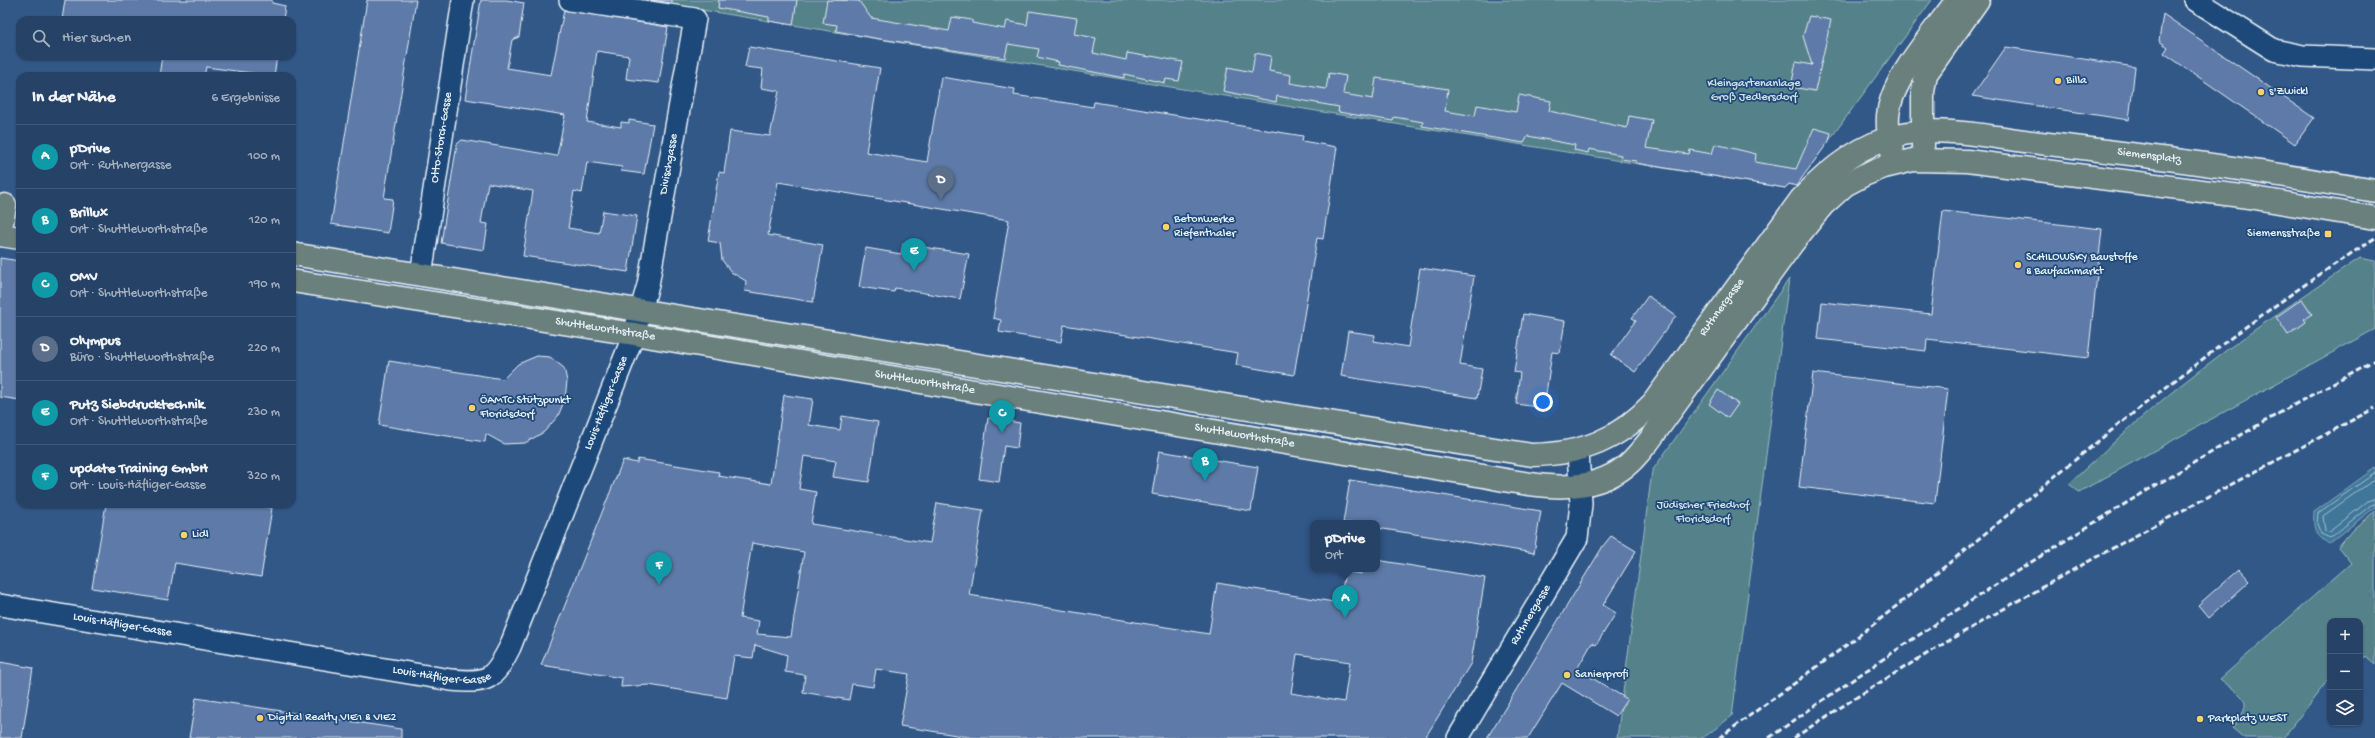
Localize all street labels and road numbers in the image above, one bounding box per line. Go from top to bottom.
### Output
street label: Otto-Storch-Gasse [428,90,456,184]
street label: Divischgasse [657,132,682,197]
street label: Siemensplatz [2116,145,2183,168]
street label: Ruthnergasse [1697,275,1748,339]
street label: Shuttleworthstraße [554,315,657,345]
street label: Louis-Häfliger-Gasse [582,353,632,452]
street label: Shuttleworthstraße [874,367,977,398]
street label: Shuttleworthstraße [1193,421,1296,451]
street label: Ruthnergasse [1508,582,1555,648]
street label: Louis-Häfliger-Gasse [72,610,174,641]
street label: Louis-Häfliger-Gasse [392,663,495,688]

